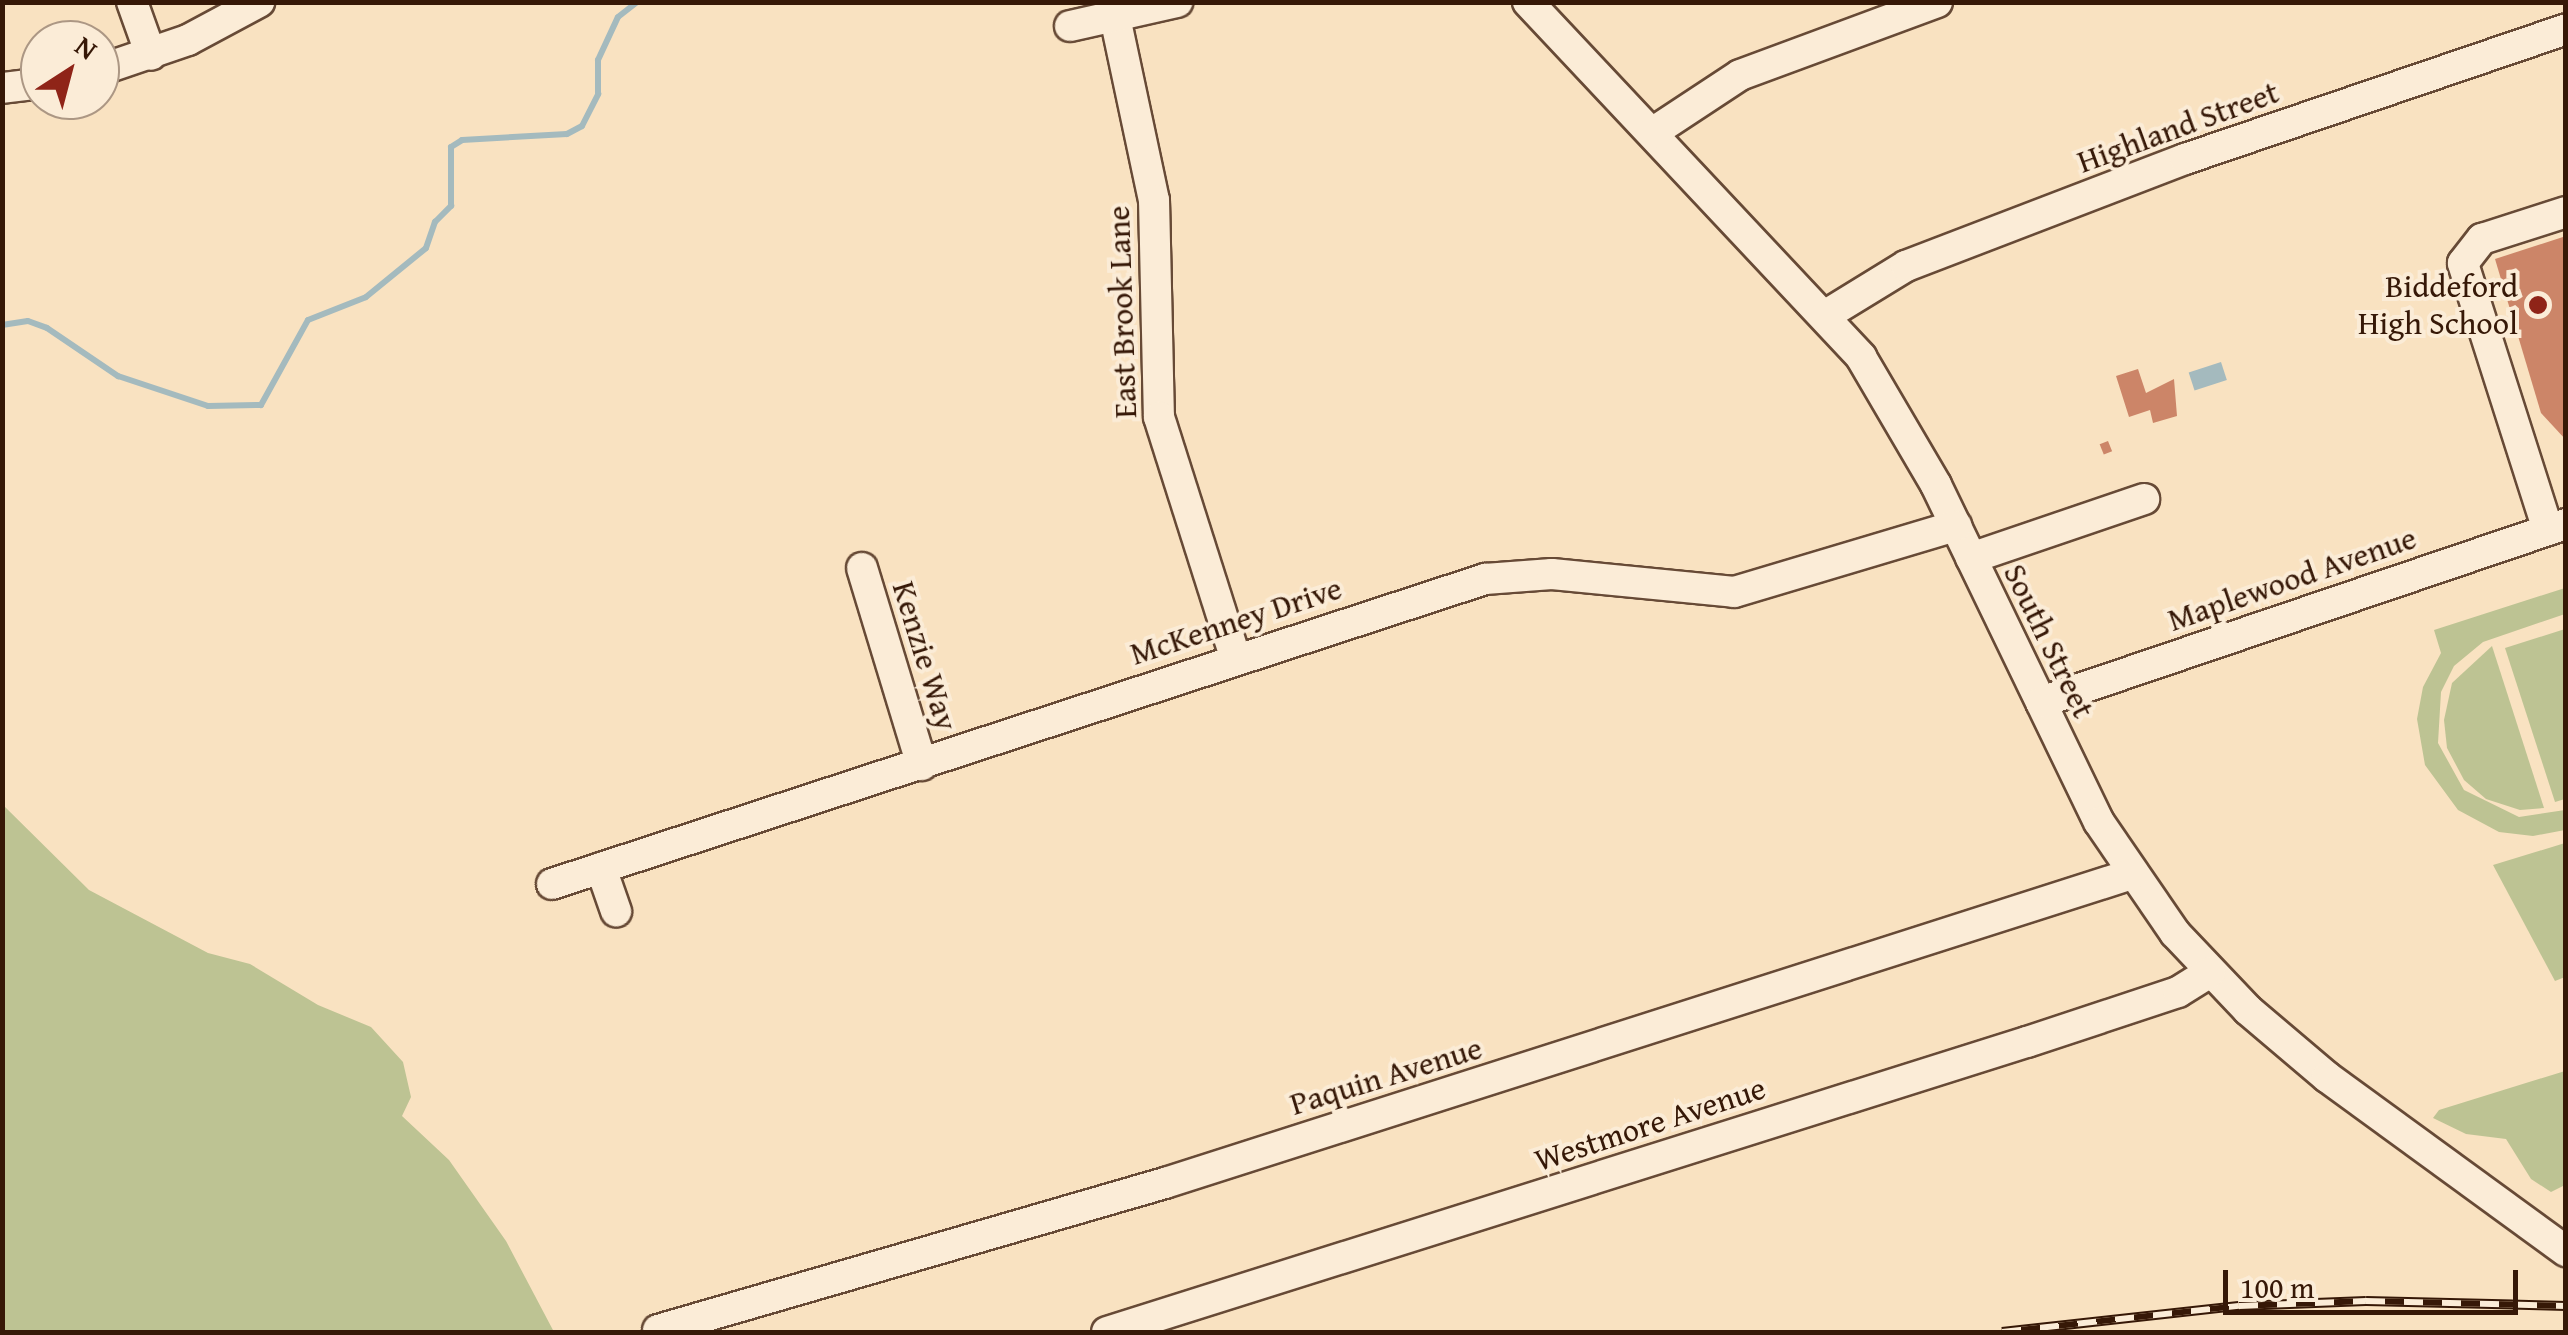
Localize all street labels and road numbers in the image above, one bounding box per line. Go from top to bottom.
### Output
street label: Highland Street [2072,73,2284,181]
street label: East Brook Lane [1099,205,1145,419]
street label: Maplewood Avenue [2163,519,2421,639]
street label: South Street [1995,558,2103,724]
street label: McKenney Drive [1125,569,1347,673]
street label: Kenzie Way [884,577,966,735]
street label: Paquin Avenue [1285,1029,1487,1123]
street label: Westmore Avenue [1530,1069,1770,1179]

